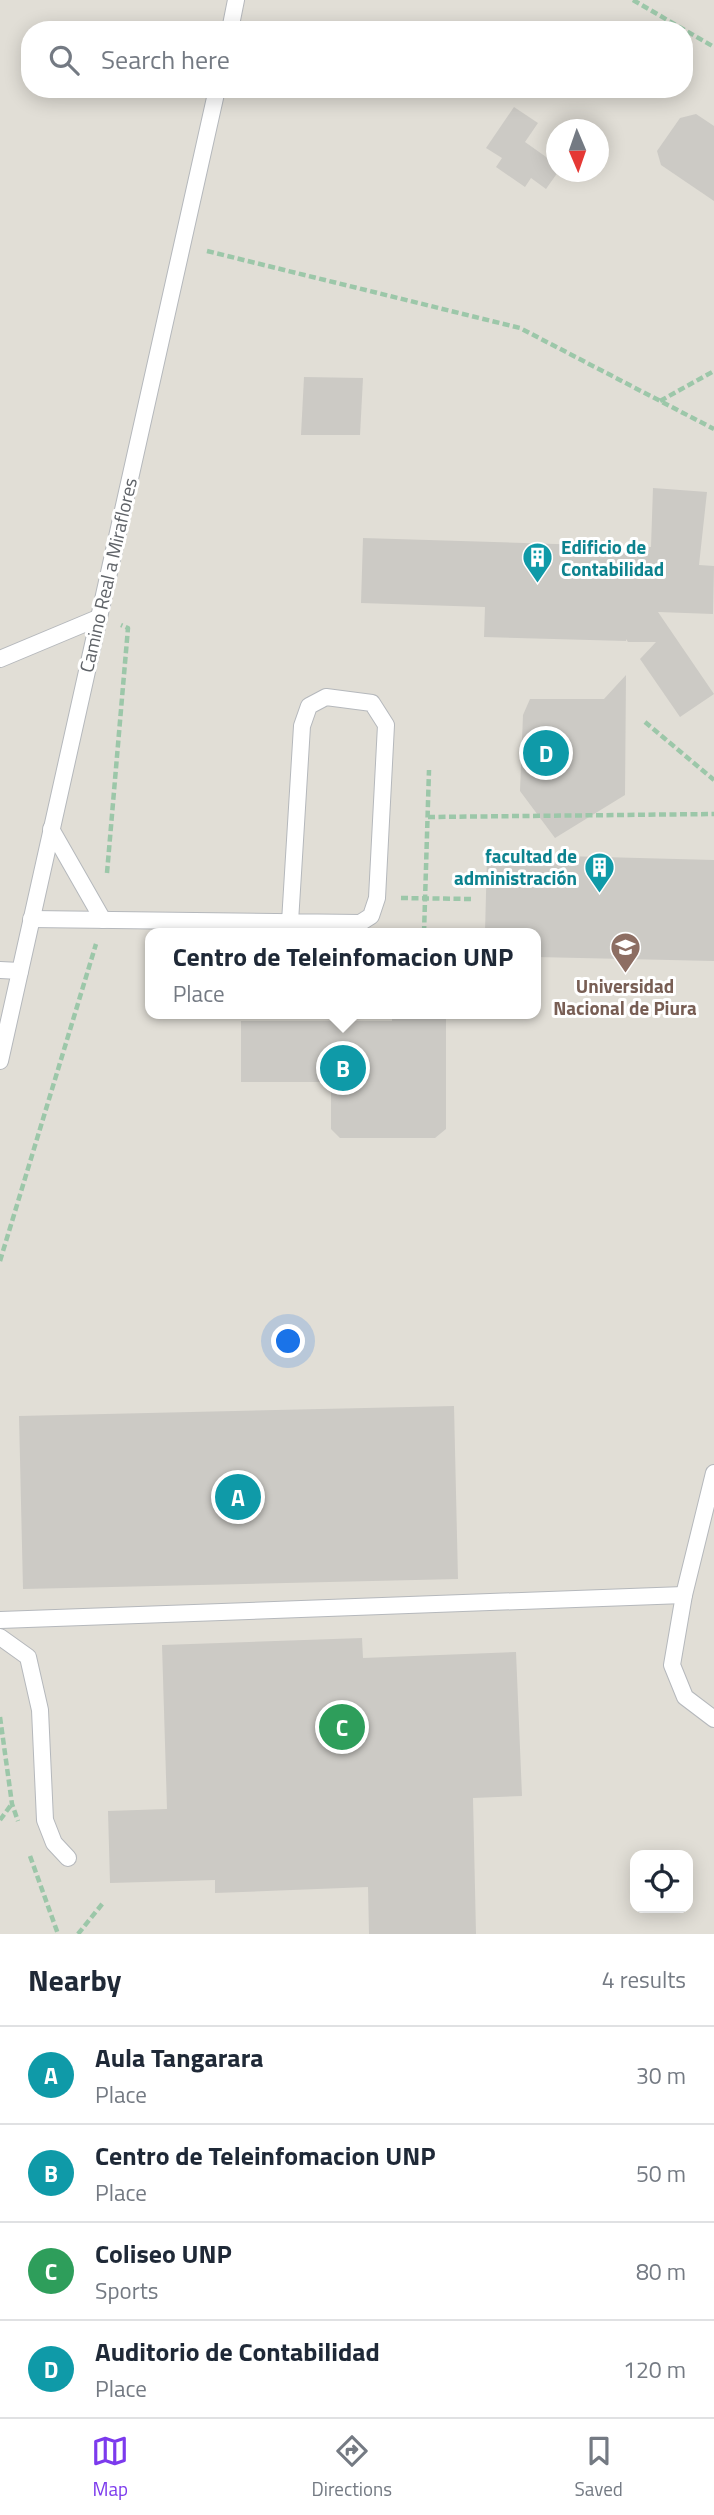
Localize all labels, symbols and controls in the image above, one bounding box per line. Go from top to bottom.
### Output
search box [21,21,693,98]
text: Search here [101,40,230,79]
icon: search [45,41,83,79]
north arrow [546,119,609,182]
street label: Camino Real a Miraflores [71,475,144,675]
place label: Edificio de Contabilidad [561,532,664,583]
building icon: Edificio de Contabilidad [521,541,555,585]
pin: D [523,727,569,779]
place label: facultad de administración [454,841,577,892]
building icon: facultad de administración [583,850,617,894]
popup [145,928,541,1019]
school or university icon: Universidad Nacional de Piura [608,930,642,974]
text: Centro de Teleinfomacion UNP [173,937,513,976]
place label: Universidad Nacional de Piura [553,971,697,1022]
text: Place [173,976,225,1011]
pin: B [320,1042,366,1094]
your location [271,1324,305,1358]
pin: A [215,1471,261,1523]
pin: C [319,1701,365,1753]
map controls [630,1850,693,1913]
button: locate [630,1850,693,1913]
text: Nearby [28,1957,121,2003]
text: 4 results [602,1962,686,1997]
text: Aula Tangarara [95,2038,264,2077]
text: A [44,2058,58,2093]
text: 30 m [636,2058,686,2093]
text: Place [95,2077,147,2112]
text: Centro de Teleinfomacion UNP [95,2136,436,2175]
text: B [44,2156,58,2191]
text: 50 m [636,2156,686,2191]
text: Place [95,2175,147,2210]
text: Coliseo UNP [95,2234,232,2273]
text: C [45,2254,57,2289]
text: 80 m [636,2254,686,2289]
text: Sports [95,2273,158,2308]
text: Auditorio de Contabilidad [95,2332,380,2371]
text: D [44,2352,58,2387]
text: 120 m [623,2352,686,2387]
text: Place [95,2371,147,2406]
tab: Map [91,2432,129,2503]
tab: Directions [312,2432,392,2503]
tab: Saved [574,2432,623,2503]

